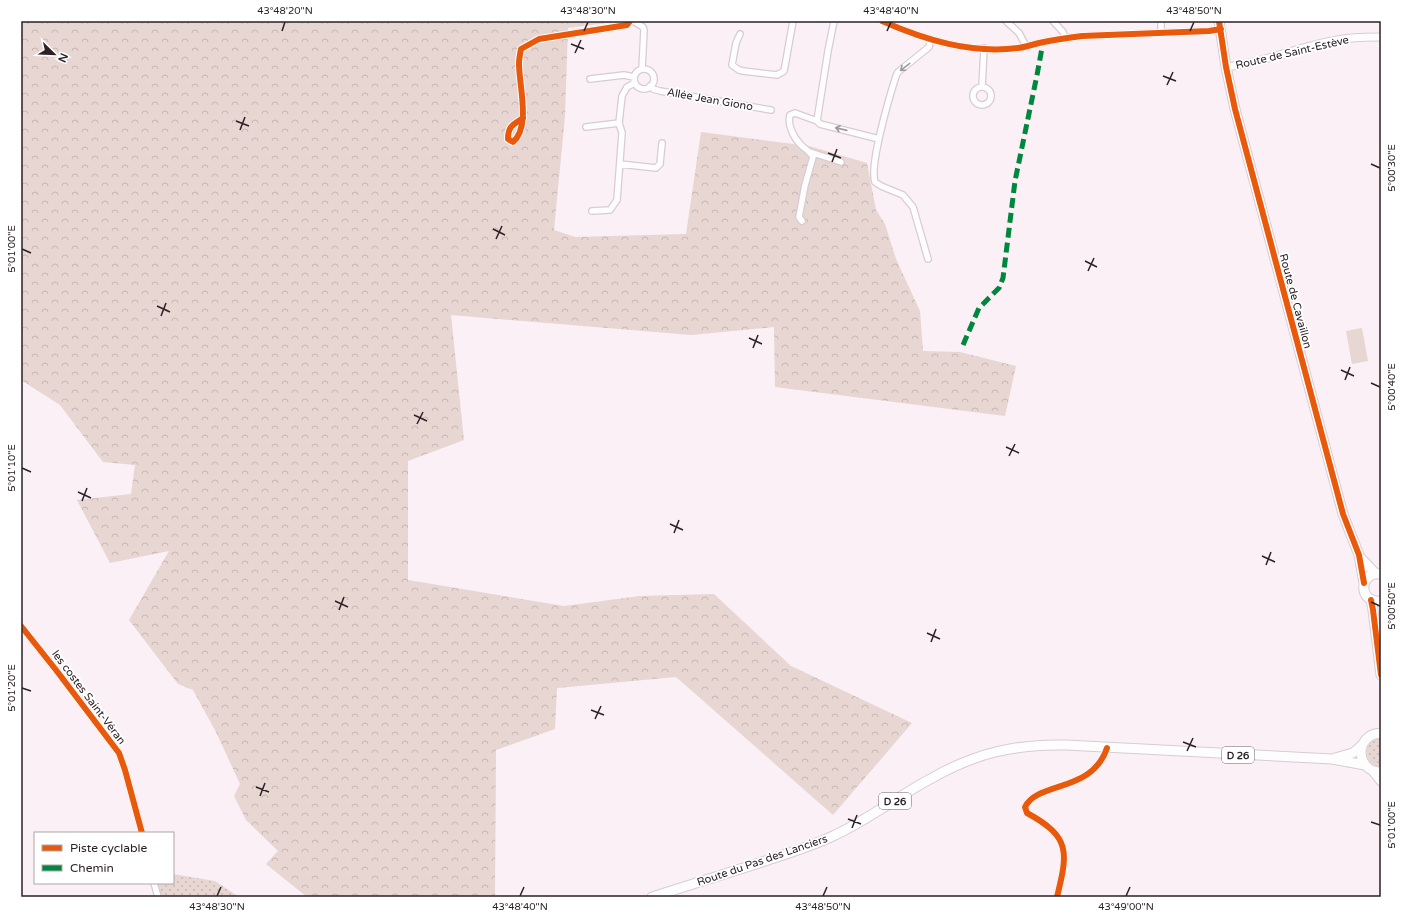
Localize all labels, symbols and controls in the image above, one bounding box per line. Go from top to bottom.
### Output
text: 43°48'20"N [257,5,313,17]
text: 43°48'30"N [560,5,616,17]
text: 43°48'40"N [863,5,919,17]
text: 43°48'50"N [1166,5,1222,17]
street label: Route de Saint-Estève [1234,33,1350,72]
north arrow [34,34,74,74]
text: N [55,51,70,64]
one-way arrow [899,63,910,72]
street label: Allée Jean Giono [666,86,754,114]
one-way arrow [835,125,848,133]
text: 5°00'30"E [1386,144,1398,192]
text: 5°01'00"E [6,225,18,273]
street label: Route de Cavaillon [1277,252,1314,350]
text: 5°00'40"E [1386,363,1398,411]
text: 5°01'10"E [6,444,18,492]
text: 5°00'50"E [1386,582,1398,630]
street label: les costes Saint-Véran [49,648,128,747]
text: 5°01'20"E [6,664,18,712]
road number: D 26 [1222,747,1254,763]
road number: D 26 [879,793,911,809]
text: 5°01'00"E [1386,801,1398,849]
legend [34,832,174,884]
street label: Route du Pas des Lanciers [695,832,829,889]
text: Piste cyclable [70,841,148,855]
text: Chemin [70,861,114,875]
text: 43°48'30"N [189,901,245,913]
text: 43°48'40"N [492,901,548,913]
text: 43°48'50"N [795,901,851,913]
text: 43°49'00"N [1098,901,1154,913]

